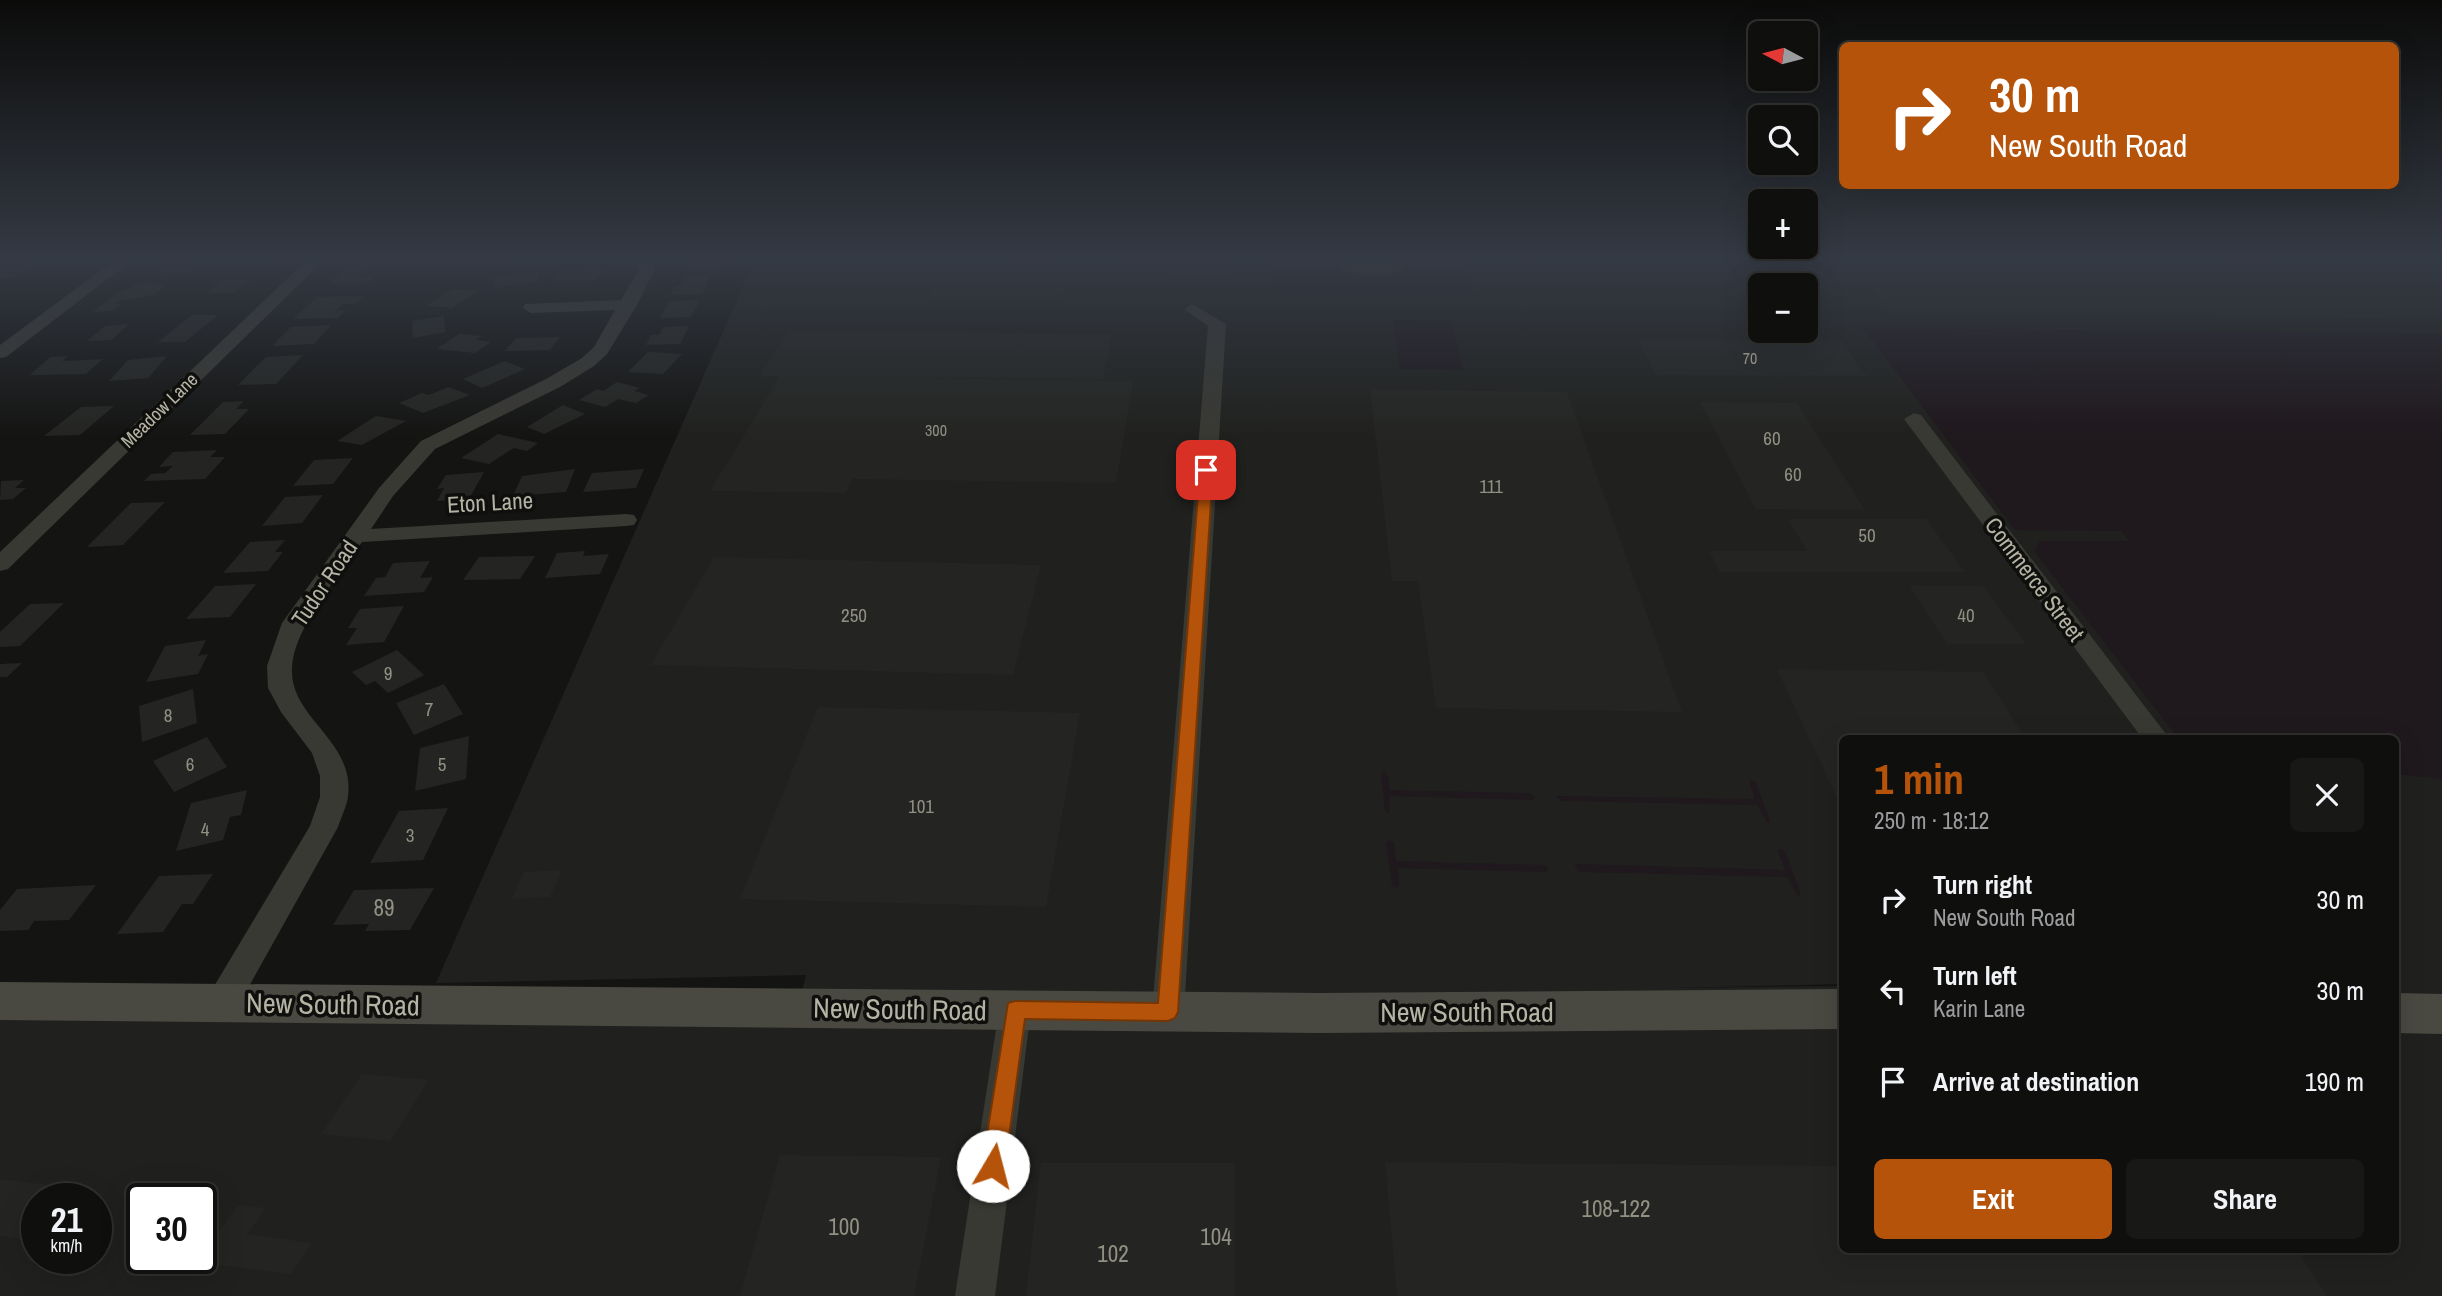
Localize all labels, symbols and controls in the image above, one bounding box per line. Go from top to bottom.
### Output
north arrow [1748,21,1818,91]
map controls [1748,21,1818,343]
text: 30 m [1989,61,2081,127]
icon: right [1874,70,1965,161]
button: search [1748,105,1818,175]
text: New South Road [1989,124,2187,167]
button: + [1748,189,1818,259]
button: − [1748,273,1818,343]
house number: 70 [1743,347,1757,369]
street label: Meadow Lane [115,367,203,453]
house number: 300 [925,419,947,441]
house number: 60 [1763,425,1781,451]
pin [1176,440,1236,500]
icon: arrive [1187,451,1225,489]
house number: 60 [1784,461,1802,487]
house number: 111 [1479,473,1503,499]
street label: Eton Lane [446,484,534,520]
street label: Commerce Street [1978,511,2092,647]
house number: 50 [1858,522,1876,548]
street label: Tudor Road [284,534,364,632]
house number: 250 [841,602,867,628]
house number: 40 [1957,602,1975,628]
house number: 9 [384,660,392,686]
house number: 7 [425,696,434,722]
house number: 8 [164,702,172,728]
house number: 6 [186,751,194,777]
house number: 5 [438,751,447,777]
text: 1 min [1874,751,1964,807]
button: close [2290,758,2364,832]
house number: 101 [908,793,934,819]
text: 250 m · 18:12 [1874,805,1989,836]
house number: 4 [201,816,210,842]
house number: 3 [406,822,414,848]
text: Turn right [1933,867,2032,902]
icon: right [1874,881,1912,919]
text: 30 m [2317,882,2364,917]
house number: 89 [374,892,394,923]
text: New South Road [1933,902,2076,933]
text: Turn left [1933,958,2017,993]
icon: left [1874,972,1912,1010]
text: 30 m [2317,973,2364,1008]
street label: New South Road [246,983,420,1025]
street label: New South Road [813,988,987,1030]
street label: New South Road [1380,993,1554,1031]
text: Karin Lane [1933,993,2025,1024]
icon: arrive [1874,1063,1912,1101]
text: Arrive at destination [1933,1064,2139,1099]
text: 190 m [2305,1064,2364,1099]
position arrow [956,1129,1030,1203]
button: Exit [1874,1159,2112,1239]
button: Share [2126,1159,2364,1239]
speed limit sign: 30 [126,1183,217,1274]
house number: 108-122 [1581,1193,1651,1224]
text: 21 [51,1196,82,1243]
house number: 100 [828,1211,860,1242]
house number: 104 [1200,1221,1232,1252]
text: km/h [51,1233,83,1258]
house number: 102 [1097,1238,1129,1269]

